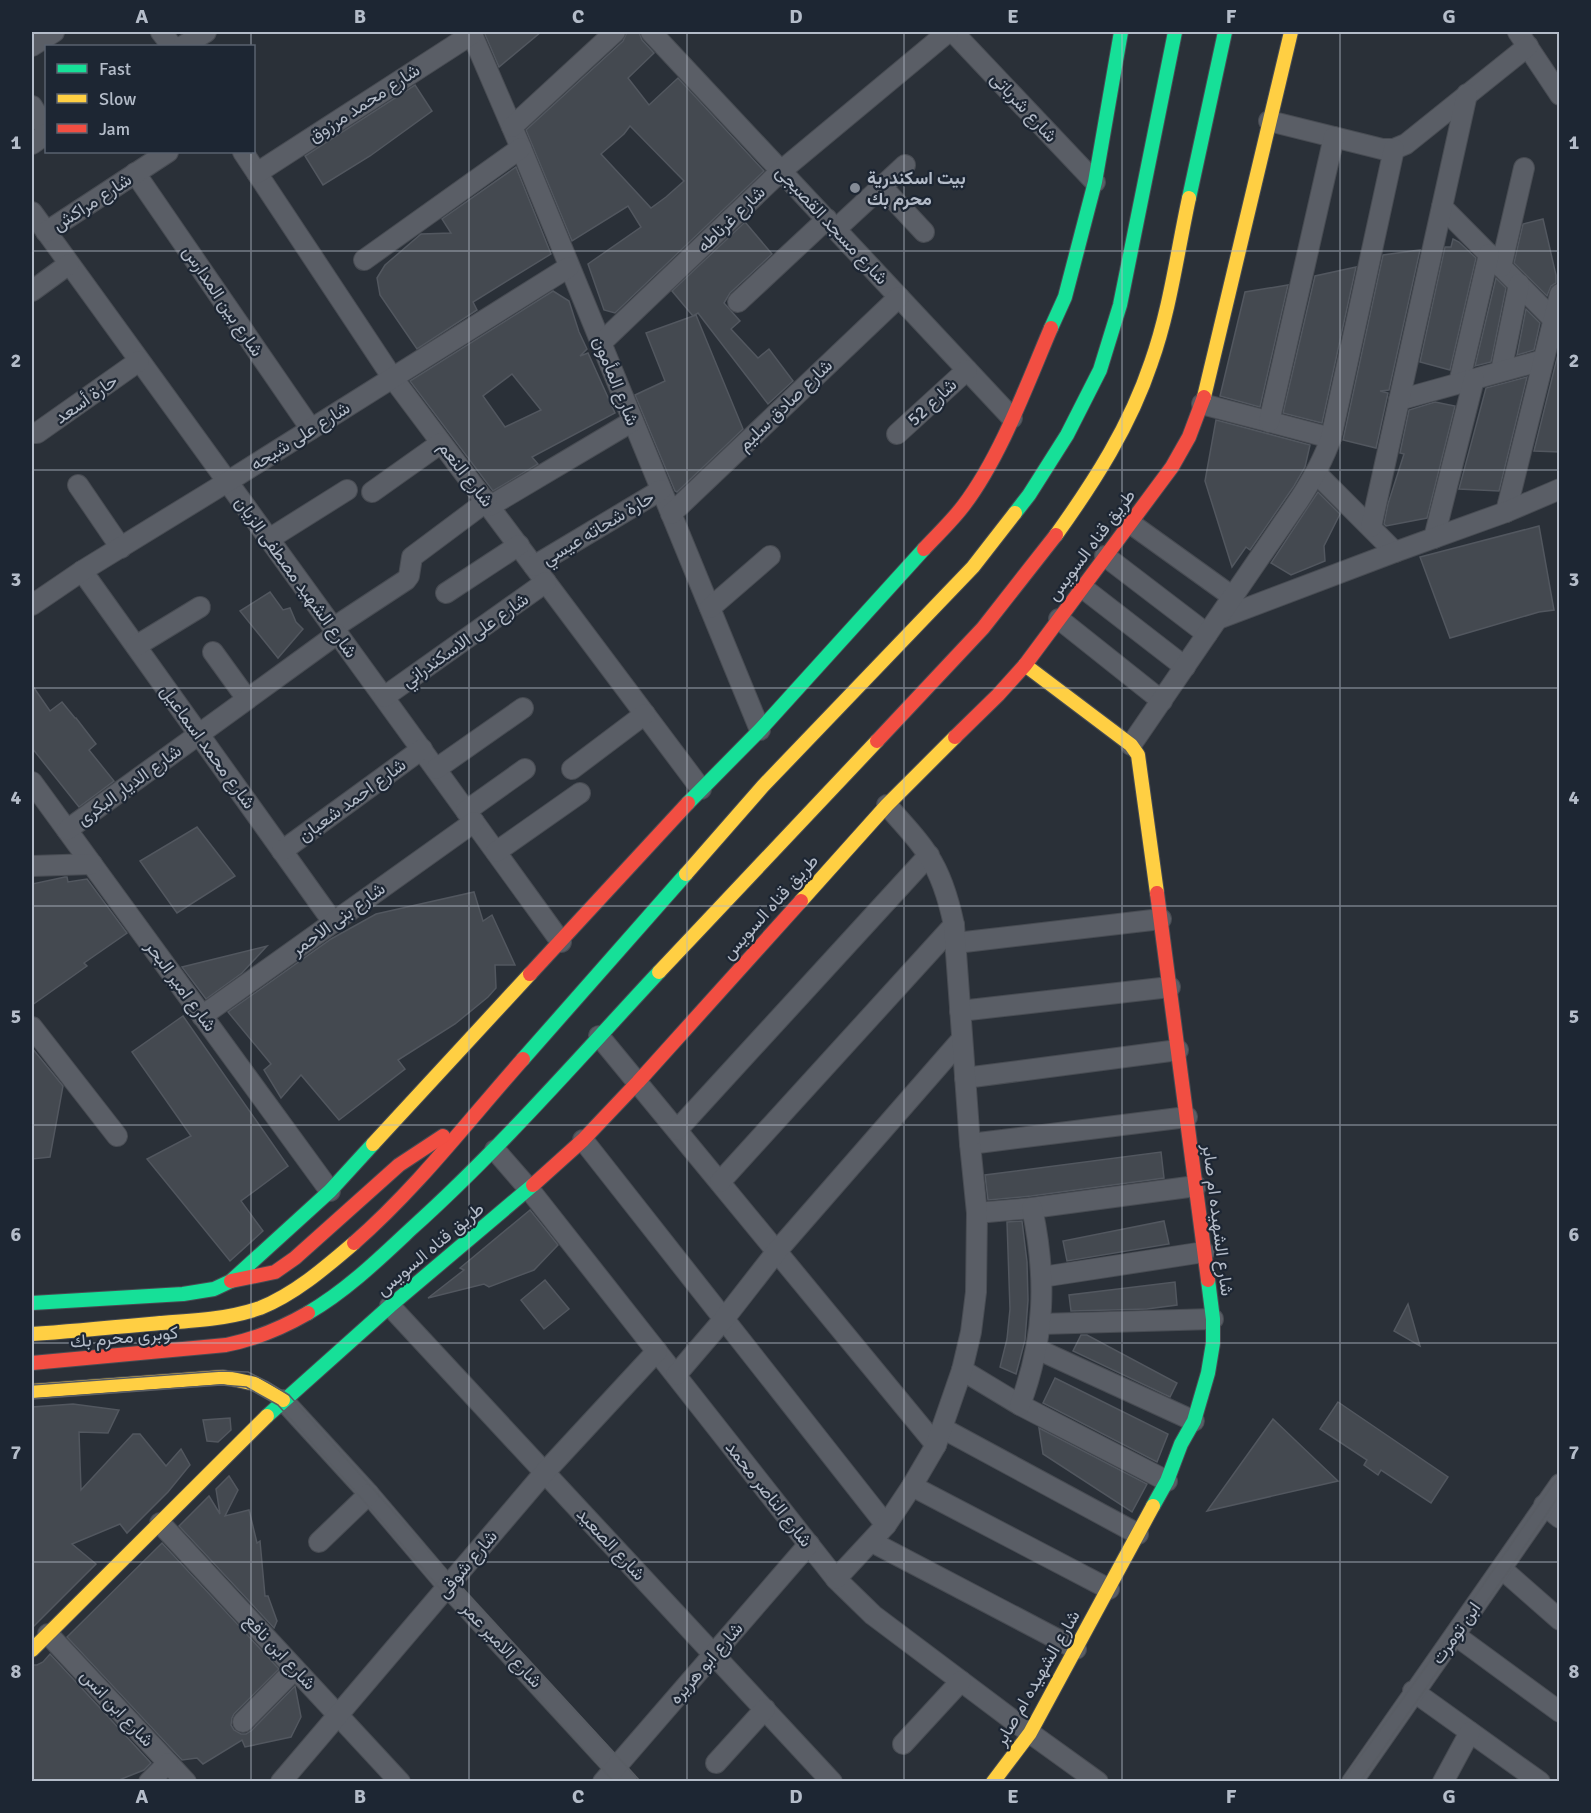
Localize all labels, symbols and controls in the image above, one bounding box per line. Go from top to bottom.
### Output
text: A [136,4,149,29]
text: B [354,4,366,29]
text: C [572,4,584,29]
text: D [789,4,803,29]
text: E [1007,4,1019,29]
text: F [1226,4,1237,29]
text: G [1442,4,1456,29]
legend [45,45,255,153]
text: Fast [99,58,131,80]
street label: شارع محمد مرزوق [304,59,424,148]
street label: شارع شرباتى [985,67,1062,147]
text: Slow [99,88,136,110]
text: Jam [99,118,130,140]
text: 1 [11,130,22,155]
text: 1 [1569,130,1580,155]
street label: شارع مسجد القصبجى [770,161,893,290]
place label: بيت اسكندرية محرم بك [867,167,966,211]
street label: شارع مراكش [48,168,136,237]
street label: شارع غرناطه [692,181,770,258]
marker: بيت اسكندرية محرم بك [848,181,862,195]
street label: شارع بين المدارس [177,241,268,361]
street label: شارع المأمون [587,333,644,429]
text: 2 [11,348,21,373]
text: 2 [1569,348,1579,373]
street label: شارع صادق سليم [733,354,838,456]
street label: حارة أسعد [50,369,122,429]
street label: شارع 52 [903,374,962,431]
street label: شارع على شيحه [246,397,354,476]
street label: شارع النعم [433,437,498,512]
street label: طريق قناه السويس [1042,485,1140,605]
street label: حارة شحاته عيسي [538,486,660,574]
street label: شارع الشهيد مصطفى الزيان [229,492,362,663]
text: 3 [11,567,21,592]
text: 3 [1569,567,1579,592]
street label: شارع على الاسكندراني [397,588,535,695]
street label: شارع محمد اسماعيل [155,681,260,814]
street label: شارع الديار البكرى [72,740,186,831]
street label: شارع احمد شعبان [294,754,411,847]
text: 4 [11,785,22,810]
text: 4 [1569,785,1580,810]
street label: طريق قناه السويس [717,850,823,964]
street label: شارع بنى الاحمر [286,878,390,962]
street label: شارع امير البحر [139,936,221,1036]
text: 5 [11,1004,21,1029]
text: 5 [1569,1004,1579,1029]
street label: شارع الشهيده ام صابر [1197,1142,1238,1297]
street label: طريق قناه السويس [372,1198,488,1300]
text: 6 [11,1222,22,1247]
text: 6 [1569,1222,1580,1247]
street label: كوبرى محرم بك [69,1321,179,1354]
street label: شارع الناصر محمد [720,1437,817,1552]
text: 7 [11,1440,22,1465]
text: 7 [1569,1440,1580,1465]
street label: شارع الصعيد [571,1503,650,1586]
street label: شارع شوقى [432,1525,503,1603]
street label: شارع الامير عمر [455,1597,547,1693]
street label: ابن تومرت [1427,1598,1485,1668]
street label: شارع الشهيده ام صابر [989,1606,1086,1751]
street label: شارع ابن نافع [239,1610,321,1695]
street label: شارع ابو هريره [664,1618,748,1709]
text: 8 [11,1659,22,1684]
text: 8 [1569,1659,1580,1684]
street label: شارع ابن انس [75,1665,159,1752]
text: A [136,1784,149,1809]
text: B [354,1784,366,1809]
text: C [572,1784,584,1809]
text: D [789,1784,803,1809]
text: E [1007,1784,1019,1809]
text: F [1226,1784,1237,1809]
text: G [1442,1784,1456,1809]

